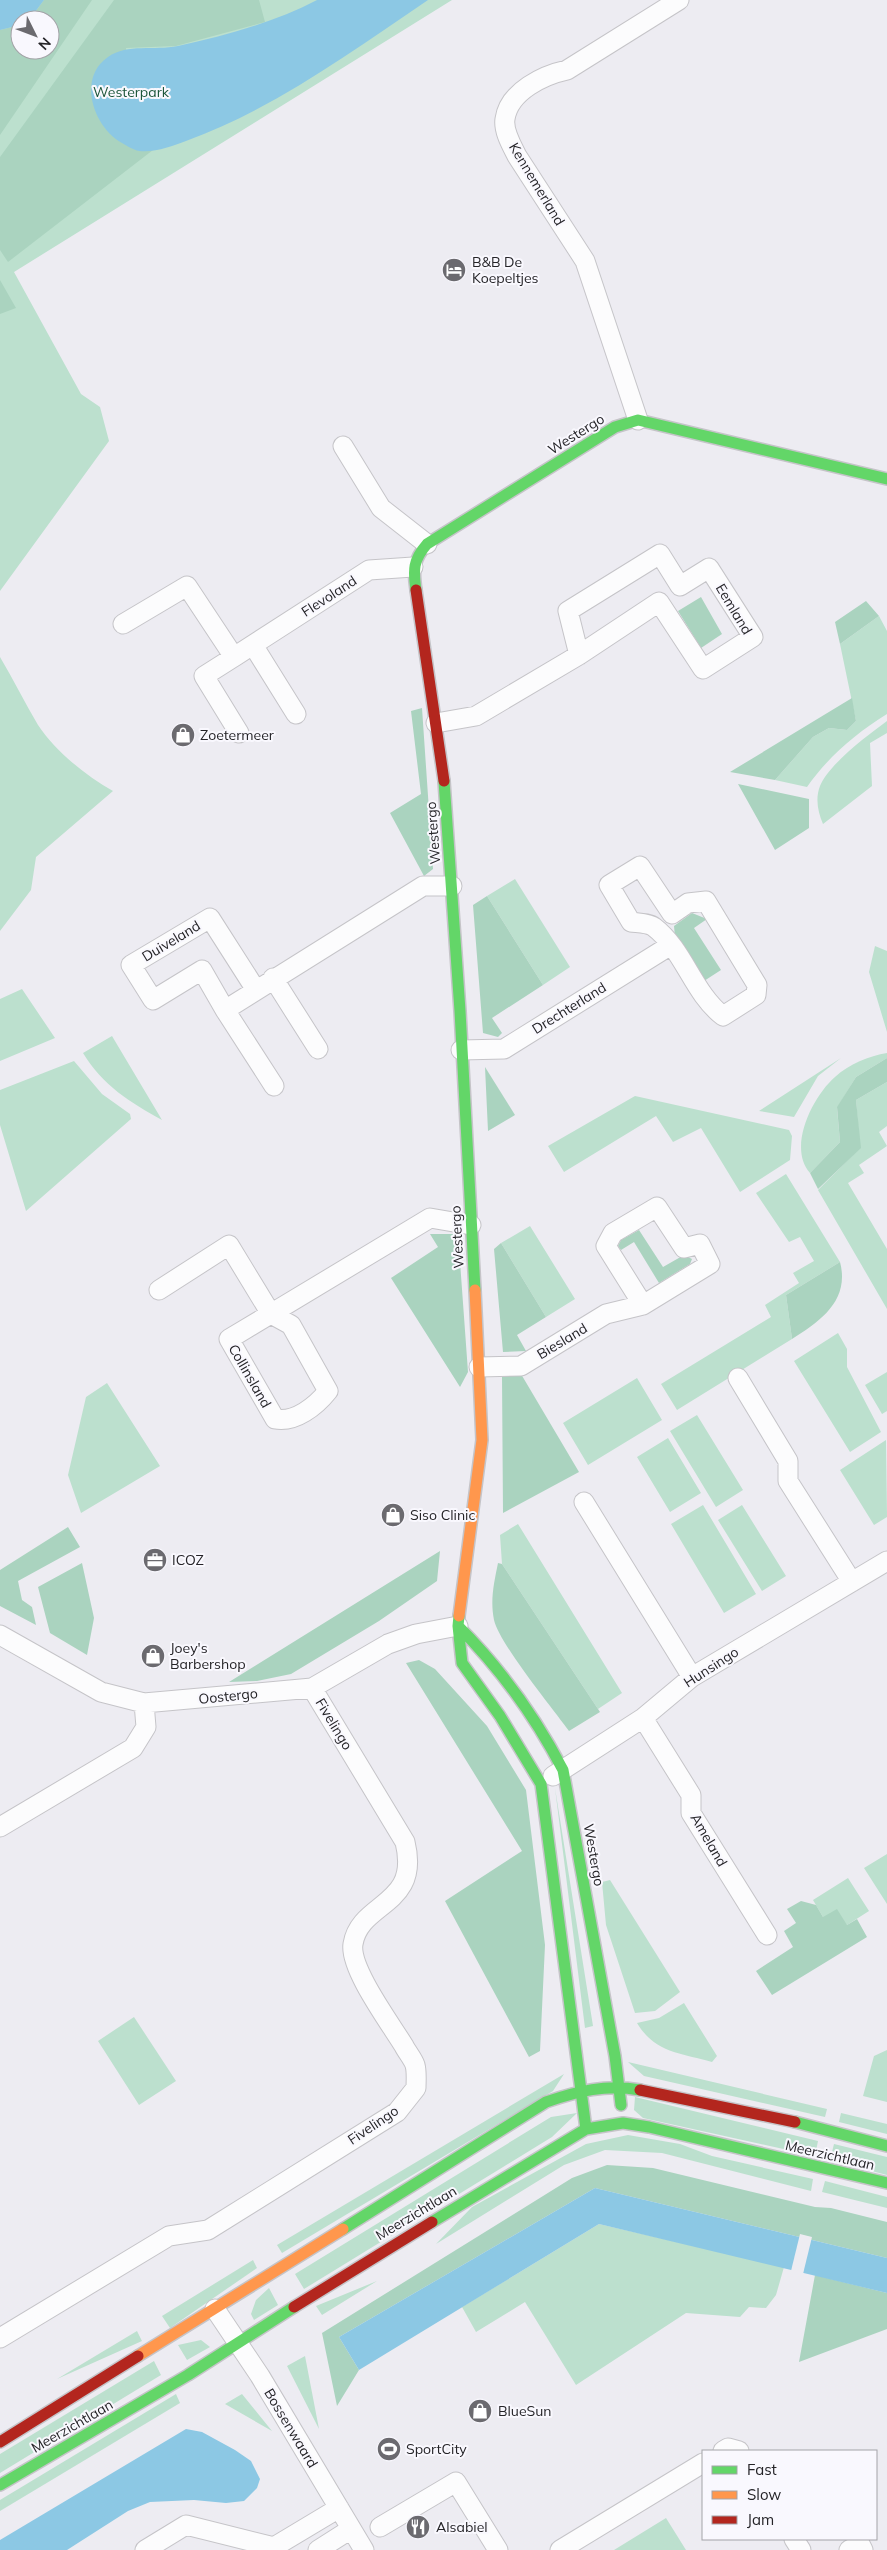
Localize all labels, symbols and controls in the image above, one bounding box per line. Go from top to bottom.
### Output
north arrow [10,10,60,60]
text: N [34,34,55,54]
park label: Westerpark [93,83,170,101]
street label: Kennemerland [505,139,569,229]
place label: B&B De Koepeltjes [472,253,539,287]
hotel icon: B&B De Koepeltjes [441,257,467,283]
street label: Westergo [544,410,608,458]
street label: Flevoland [298,571,360,621]
street label: Eemland [712,580,756,638]
shop icon: Zoetermeer [170,722,196,748]
place label: Zoetermeer [200,726,275,744]
street label: Westergo [422,801,444,865]
street label: Duiveland [138,917,204,965]
street label: Drechterland [529,978,609,1038]
street label: Westergo [446,1205,468,1269]
street label: Biesland [533,1319,591,1363]
street label: Collinsland [225,1341,275,1411]
shop icon: Siso Clinic [380,1502,406,1528]
place label: Siso Clinic [410,1506,475,1524]
office icon: ICOZ [142,1547,168,1573]
place label: ICOZ [172,1551,204,1569]
place label: Joey's Barbershop [170,1639,246,1673]
shop icon: Joey's Barbershop [140,1643,166,1669]
street label: Hunsingo [680,1643,742,1691]
street label: Oostergo [197,1684,259,1708]
street label: Fivelingo [311,1695,357,1753]
street label: Ameland [687,1810,731,1870]
street label: Westergo [580,1822,608,1888]
street label: Fivelingo [344,2101,402,2149]
street label: Meerzichtlaan [783,2136,877,2174]
street label: Meerzichtlaan [372,2182,460,2244]
street label: Bossenwaard [260,2385,322,2471]
street label: Meerzichtlaan [28,2395,116,2457]
shop icon: BlueSun [467,2398,493,2424]
place label: BlueSun [498,2402,552,2420]
sports icon: SportCity [376,2436,402,2462]
place label: SportCity [406,2440,467,2458]
legend [702,2450,877,2540]
text: Fast [747,2460,777,2479]
text: Slow [747,2485,781,2504]
text: Jam [747,2510,774,2529]
restaurant icon: Alsabiel [405,2514,431,2540]
place label: Alsabiel [436,2518,488,2536]

